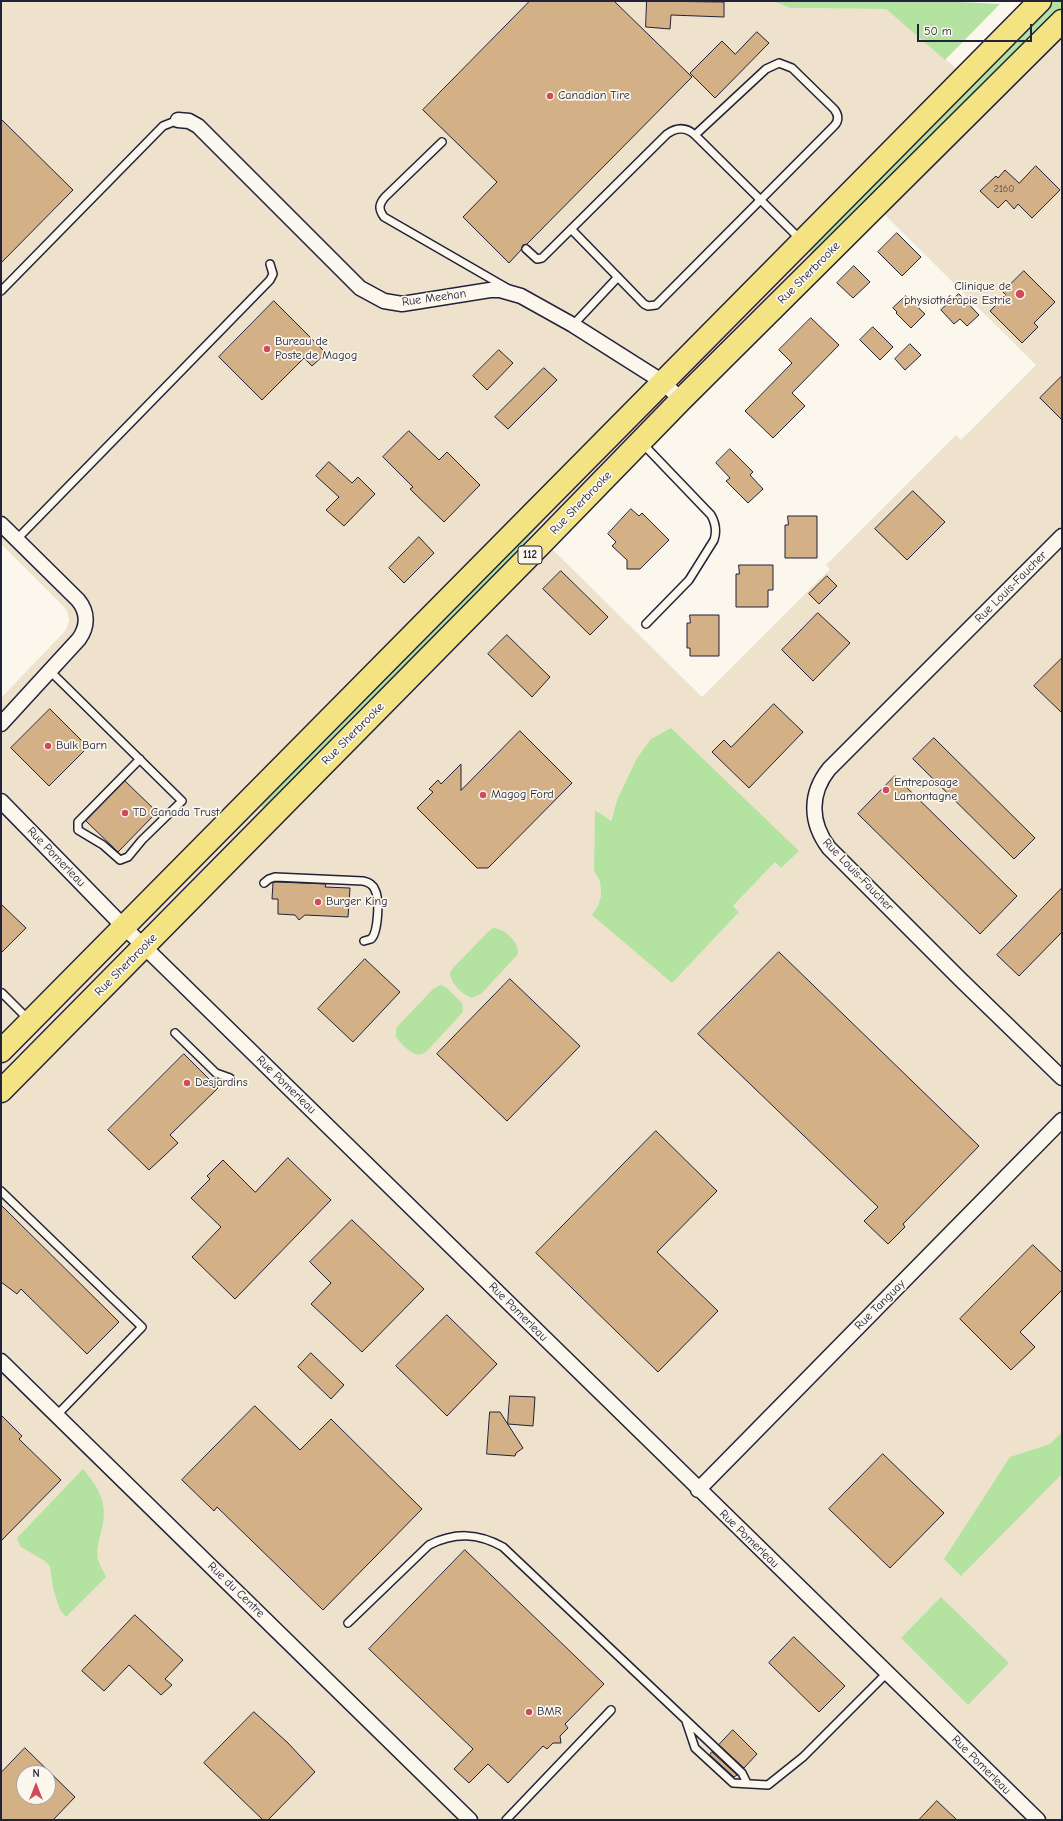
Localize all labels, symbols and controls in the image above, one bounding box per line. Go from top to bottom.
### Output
scale bar [919,16,1034,42]
text: 50 m [924,24,952,38]
place label: Canadian Tire [558,89,630,103]
marker: Canadian Tire [545,91,555,101]
house number: 2160 [994,183,1014,195]
street label: Rue Sherbrooke [775,239,843,307]
place label: Clinique de physiothérapie Estrie [904,280,1011,308]
street label: Rue Meehan [401,286,467,310]
marker: Clinique de physiothérapie Estrie [1014,288,1026,300]
place label: Bureau de Poste de Magog [275,335,357,363]
marker: Bureau de Poste de Magog [262,344,272,354]
street label: Rue Sherbrooke [547,468,615,538]
road number: 112 [518,546,542,564]
street label: Rue Louis-Faucher [972,548,1050,626]
street label: Rue Sherbrooke [319,700,387,768]
place label: Bulk Barn [56,739,107,753]
marker: Bulk Barn [43,741,53,751]
place label: Entreposage Lamontagne [894,776,958,804]
marker: Entreposage Lamontagne [881,785,891,795]
place label: Magog Ford [491,788,554,802]
marker: Magog Ford [478,790,488,800]
place label: TD Canada Trust [133,806,219,820]
marker: TD Canada Trust [120,808,130,818]
street label: Rue Pomerleau [24,824,88,890]
street label: Rue Louis-Faucher [820,836,896,914]
place label: Burger King [326,895,388,909]
marker: Burger King [313,897,323,907]
street label: Rue Sherbrooke [92,931,160,999]
street label: Rue Pomerleau [253,1053,319,1117]
place label: Desjardins [195,1076,248,1090]
marker: Desjardins [182,1078,192,1088]
street label: Rue Tanguay [852,1277,908,1333]
street label: Rue Pomerleau [485,1279,551,1345]
street label: Rue Pomerleau [716,1507,782,1571]
street label: Rue du Centre [204,1559,268,1621]
place label: BMR [537,1705,562,1719]
marker: BMR [524,1707,534,1717]
street label: Rue Pomerleau [948,1732,1014,1798]
north arrow [16,1765,56,1805]
text: N [32,1767,40,1780]

